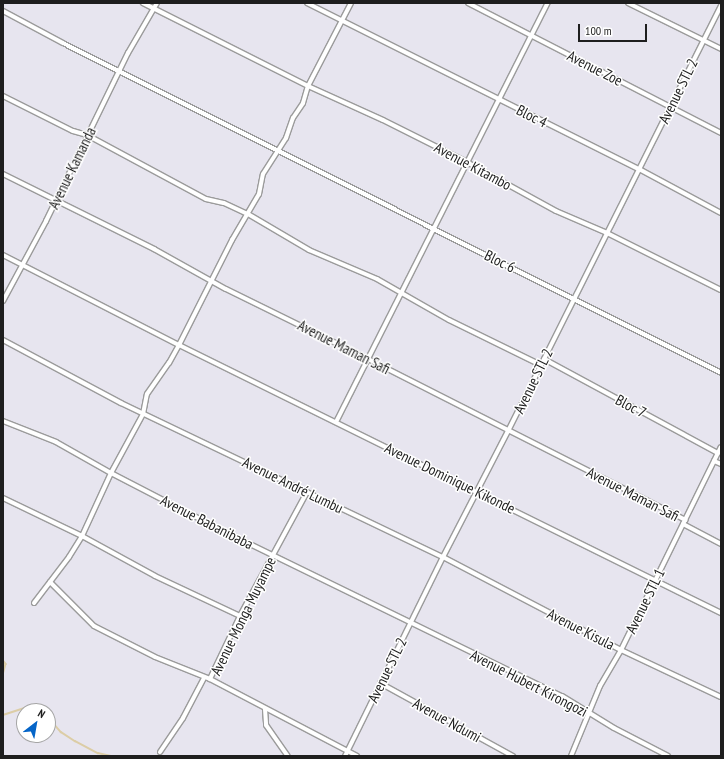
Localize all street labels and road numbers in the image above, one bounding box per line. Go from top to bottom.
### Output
street label: Avenue Zoe [564,46,626,90]
street label: Avenue STL 2 [654,55,702,127]
street label: Bloc 4 [514,101,550,131]
street label: Avenue Kamanda [44,124,100,212]
street label: Avenue Kitambo [431,138,515,194]
street label: Bloc 6 [482,246,518,276]
street label: Avenue Maman Safi [295,316,393,378]
street label: Avenue STL 2 [509,345,557,417]
street label: Bloc 7 [613,390,649,422]
street label: Avenue Dominique Kikonde [382,439,518,517]
street label: Avenue André Lumbu [240,453,346,517]
street label: Avenue Maman Safi [584,463,682,525]
street label: Avenue Babanibaba [158,491,256,553]
street label: Avenue Monga Muyampe [207,554,279,678]
street label: Avenue STL 1 [621,565,669,637]
street label: Avenue Kisula [544,604,618,654]
street label: Avenue STL 2 [363,634,411,706]
street label: Avenue Hubert Kirongozi [467,646,591,720]
street label: Avenue Ndumi [410,694,484,746]

